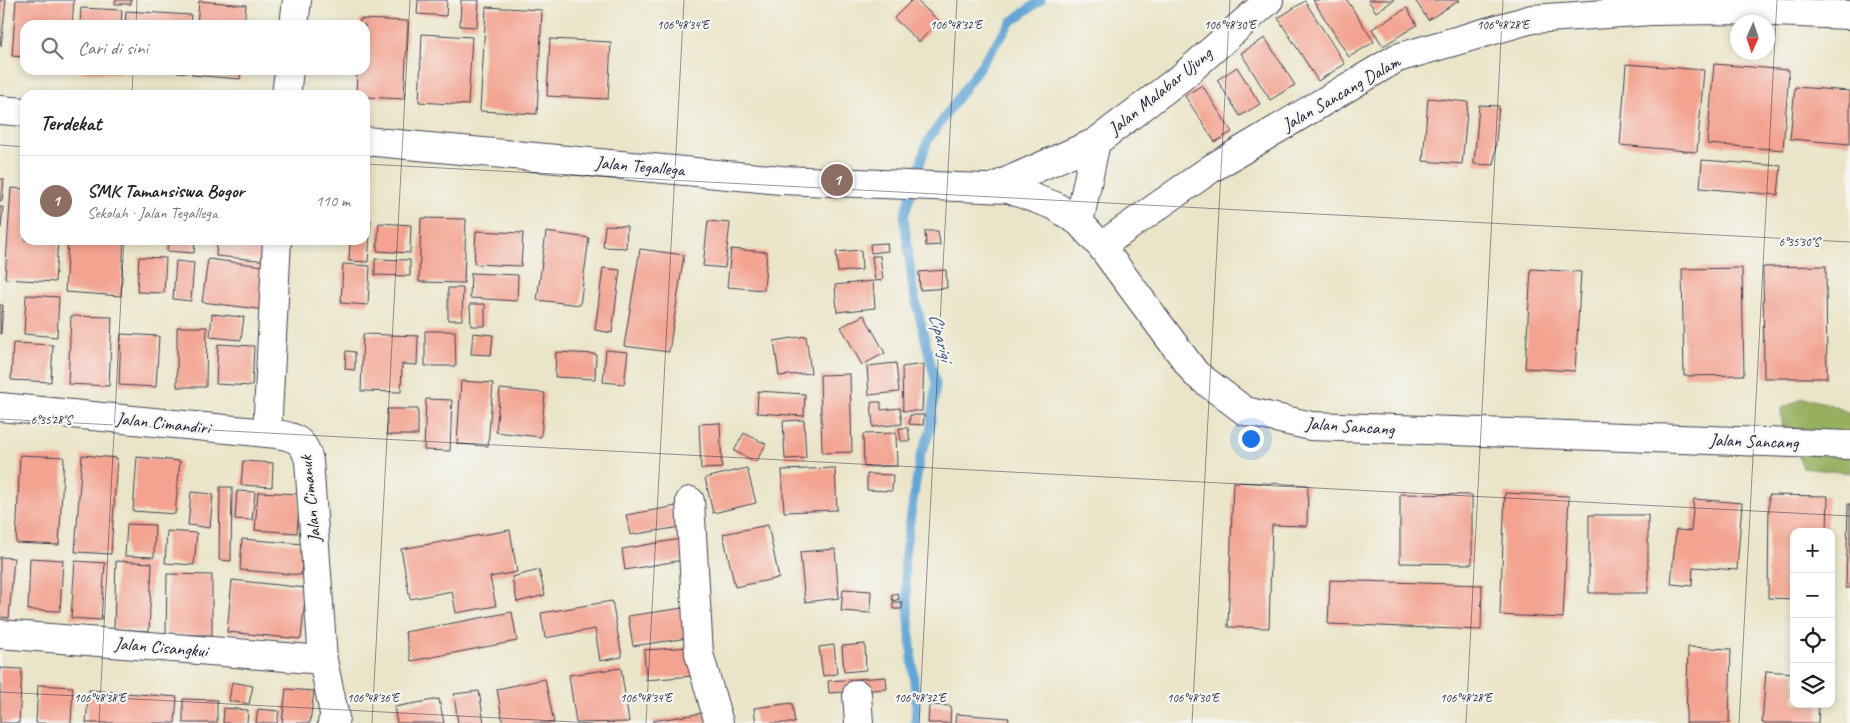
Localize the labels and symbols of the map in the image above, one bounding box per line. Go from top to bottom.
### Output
north arrow [1730,15,1775,60]
text: 106°48'34"E [657,17,711,33]
text: 106°48'32"E [930,17,984,33]
text: 106°48'30"E [1204,17,1258,33]
text: 106°48'28"E [1477,17,1531,33]
street label: Jalan Malabar Ujung [1103,42,1217,140]
street label: Jalan Sancang Dalam [1277,50,1405,136]
street label: Jalan Tegallega [594,151,687,181]
pin: 1 [821,161,853,199]
text: 6°35'30"S [1779,234,1821,250]
water label: Ciparigi [924,311,960,368]
street label: Jalan Cimandiri [114,407,214,439]
text: 6°35'28"S [31,412,73,428]
street label: Jalan Sancang [1304,412,1397,440]
your location [1238,426,1264,452]
street label: Jalan Sancang [1708,428,1800,454]
street label: Jalan Cimanuk [294,453,326,545]
street label: Jalan Cisangkui [113,632,211,662]
text: 106°48'38"E [74,690,128,706]
text: 106°48'36"E [347,690,401,706]
text: 106°48'34"E [620,690,674,706]
text: 106°48'32"E [894,690,948,706]
text: 106°48'30"E [1167,690,1221,706]
text: 106°48'28"E [1440,690,1494,706]

